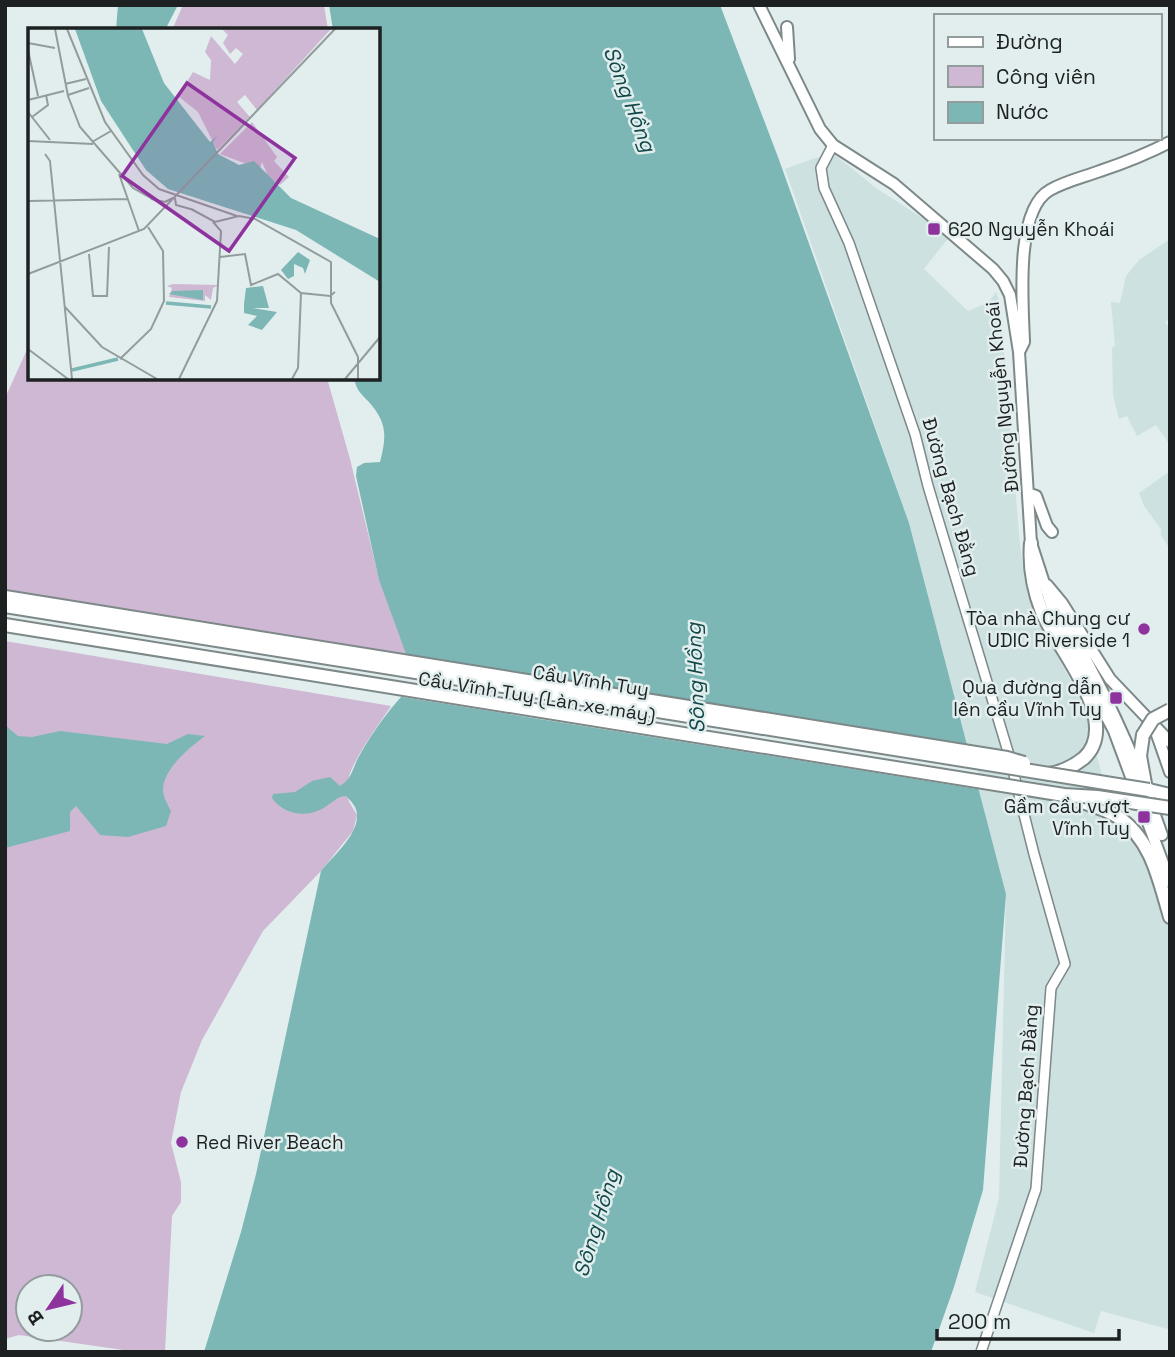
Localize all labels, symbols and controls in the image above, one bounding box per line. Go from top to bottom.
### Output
legend [934,14,1161,140]
inset map [28,28,380,380]
text: Đường [996,28,1063,55]
water label: Sông Hồng [598,42,663,157]
text: Công viên [996,63,1096,90]
text: Nước [996,98,1049,125]
place label: 620 Nguyễn Khoái [948,217,1114,242]
marker: 620 Nguyễn Khoái [926,221,942,237]
street label: Đường Nguyễn Khoái [980,300,1024,494]
street label: Đường Bạch Đằng [916,415,986,579]
place label: Tòa nhà Chung cư UDIC Riverside 1 [966,606,1130,653]
water label: Sông Hồng [680,621,710,734]
marker: Tòa nhà Chung cư UDIC Riverside 1 [1136,621,1152,637]
street label: Cầu Vĩnh Tuy [531,659,651,703]
street label: Cầu Vĩnh Tuy (Làn xe máy) [417,666,657,728]
place label: Qua đường dẫn lên cầu Vĩnh Tuy [953,675,1102,722]
marker: Qua đường dẫn lên cầu Vĩnh Tuy [1108,690,1124,706]
place label: Gầm cầu vượt Vĩnh Tuy [1004,794,1130,841]
marker: Gầm cầu vượt Vĩnh Tuy [1136,809,1152,825]
street label: Đường Bạch Đằng [1008,1003,1044,1169]
place label: Red River Beach [196,1130,344,1155]
marker: Red River Beach [174,1134,190,1150]
water label: Sông Hồng [567,1165,626,1280]
north arrow [14,1273,84,1343]
scale bar [937,1298,1119,1342]
text: B [22,1305,49,1330]
text: 200 m [948,1308,1011,1335]

